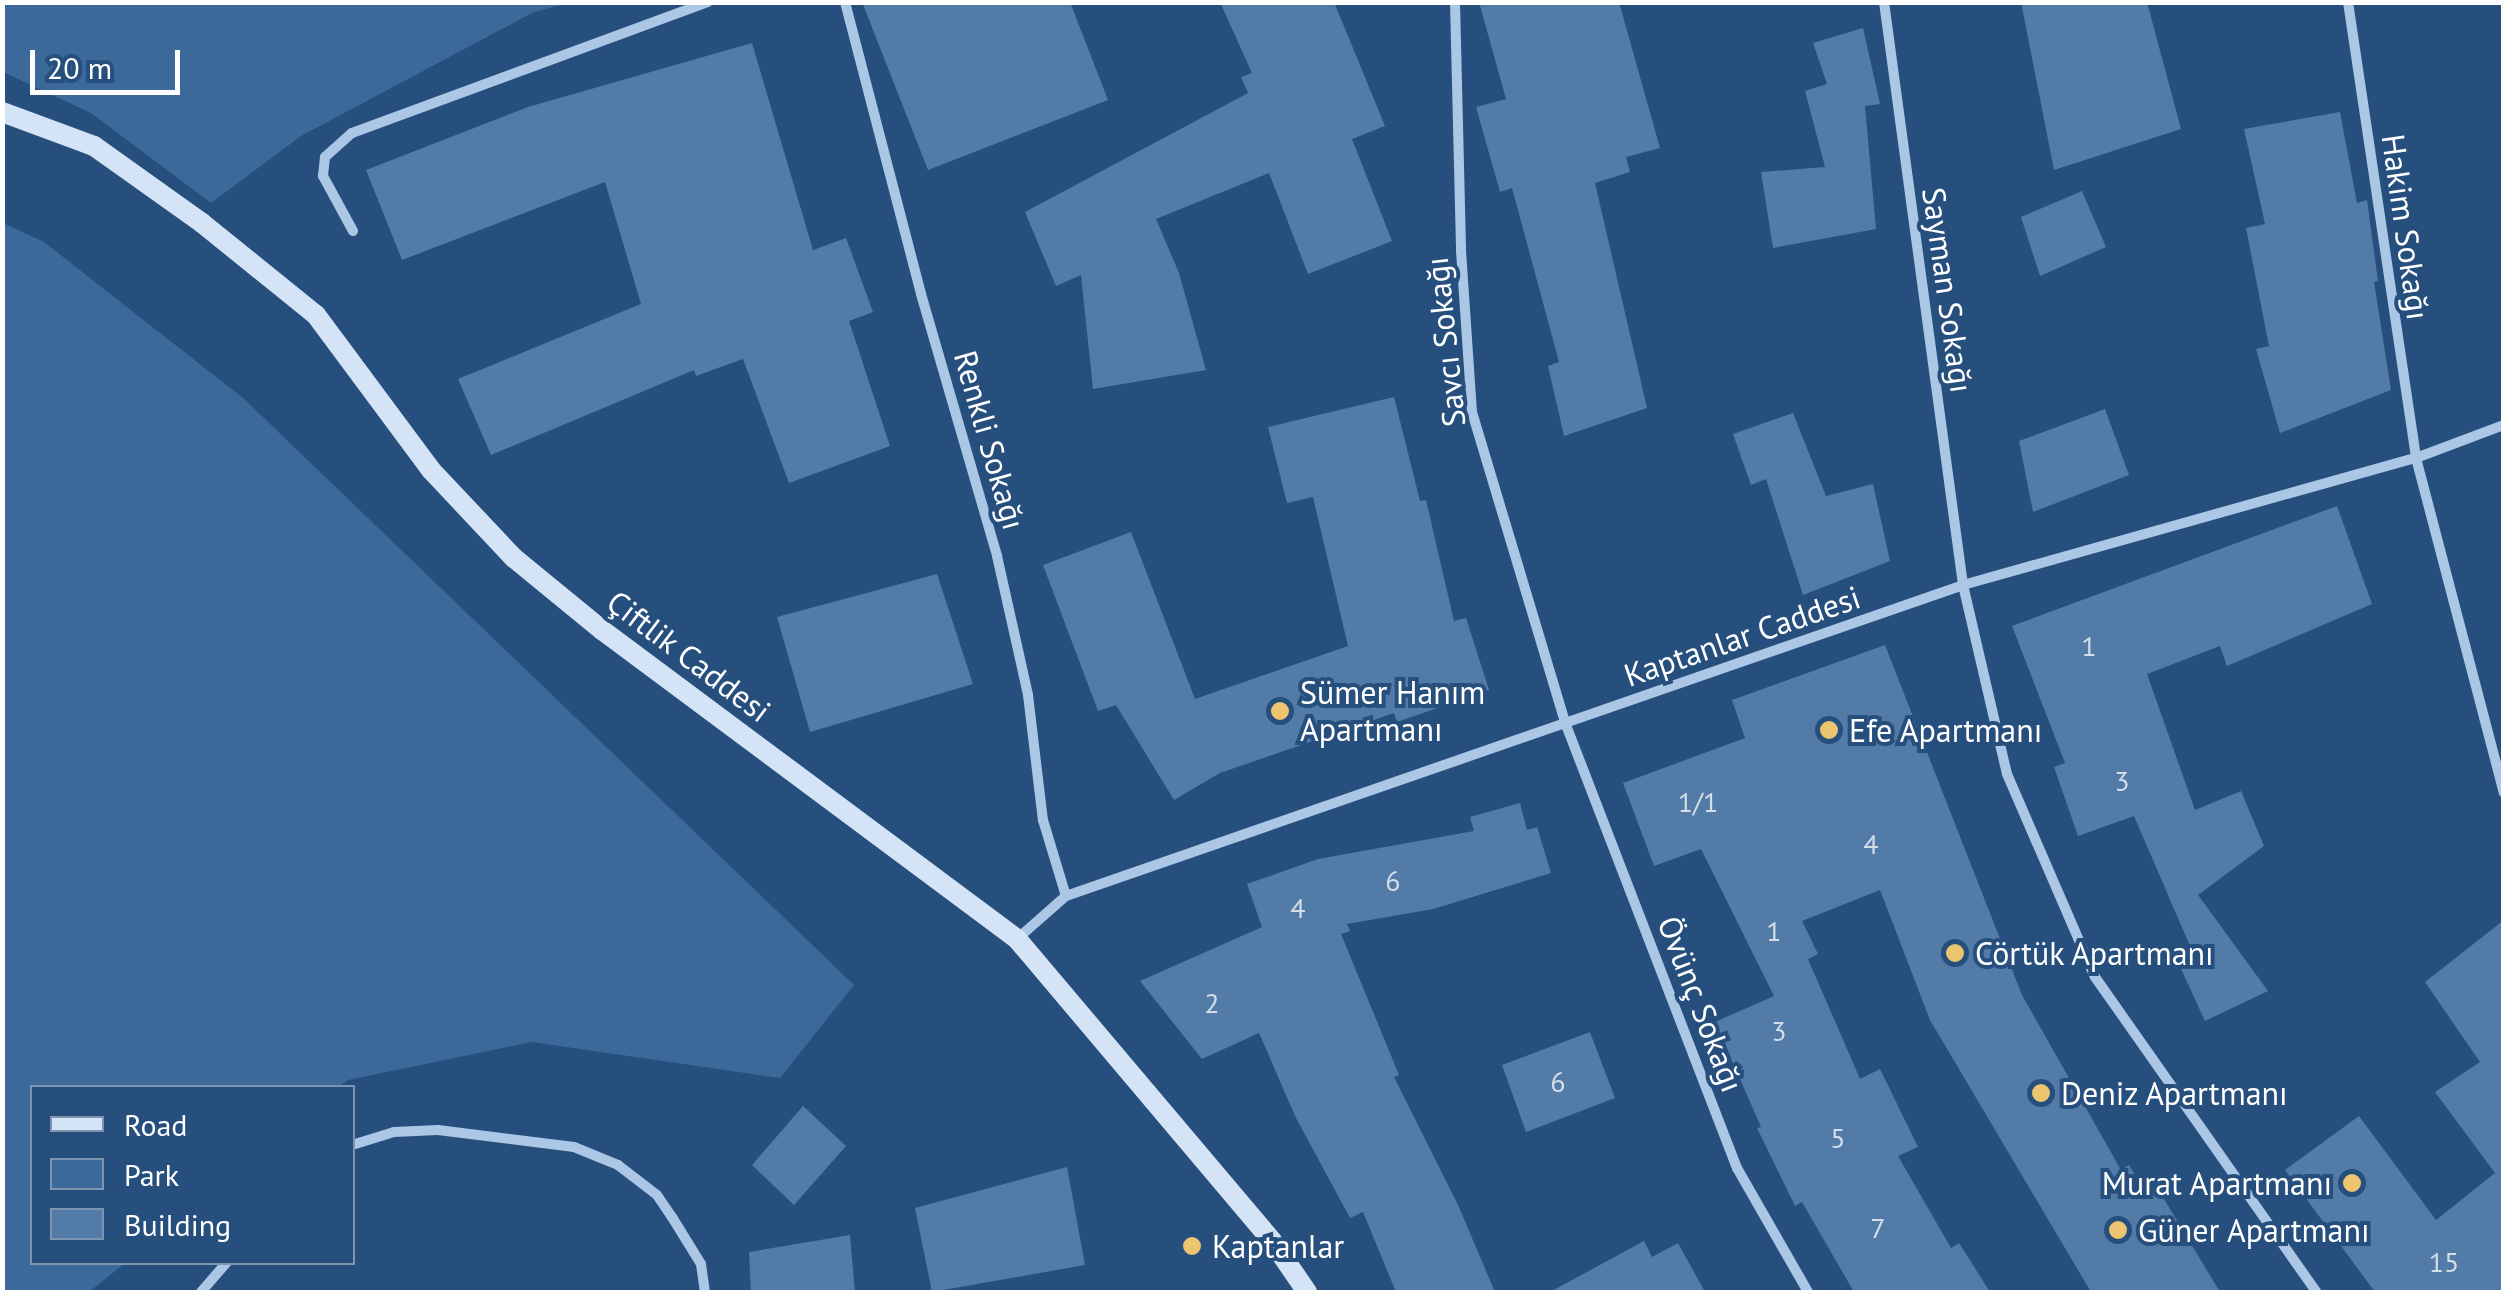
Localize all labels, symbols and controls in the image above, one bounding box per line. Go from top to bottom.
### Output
scale bar [35,30,185,92]
text: 20 m [47,48,112,87]
street label: Hakim Sokağı [2374,132,2438,322]
street label: Sayman Sokağı [1915,185,1981,395]
street label: Savcı Sokağı [1417,255,1473,429]
street label: Renkli Sokağı [946,346,1034,534]
street label: Kaptanlar Caddesi [1619,578,1865,694]
street label: Çiftlik Caddesi [599,582,779,730]
house number: 1 [2081,629,2097,663]
place label: Sümer Hanım Apartmanı [1300,674,1485,749]
marker: Sümer Hanım Apartmanı [1269,700,1291,722]
place label: Efe Apartmanı [1849,711,2043,749]
marker: Efe Apartmanı [1818,719,1840,741]
house number: 3 [2114,764,2130,798]
house number: 1/1 [1678,785,1718,819]
house number: 4 [1863,827,1879,861]
house number: 6 [1385,864,1401,898]
house number: 4 [1290,891,1306,925]
street label: Övünç Sokağı [1650,910,1752,1098]
house number: 1 [1766,914,1782,948]
place label: Cörtük Apartmanı [1975,934,2216,972]
marker: Cörtük Apartmanı [1944,942,1966,964]
house number: 2 [1204,986,1220,1020]
house number: 3 [1771,1014,1787,1048]
house number: 6 [1550,1065,1566,1099]
place label: Deniz Apartmanı [2061,1074,2290,1112]
marker: Deniz Apartmanı [2030,1082,2052,1104]
legend [30,1085,355,1265]
text: Road [124,1105,188,1144]
house number: 5 [1830,1121,1846,1155]
text: Park [124,1155,179,1194]
place label: Murat Apartmanı [2101,1164,2332,1202]
marker: Murat Apartmanı [2341,1172,2363,1194]
text: Building [124,1205,231,1244]
house number: 7 [1870,1211,1886,1245]
place label: Güner Apartmanı [2138,1211,2371,1249]
marker: Güner Apartmanı [2107,1219,2129,1241]
place label: Kaptanlar [1212,1227,1344,1265]
marker: Kaptanlar [1181,1235,1203,1257]
house number: 15 [2429,1245,2459,1279]

